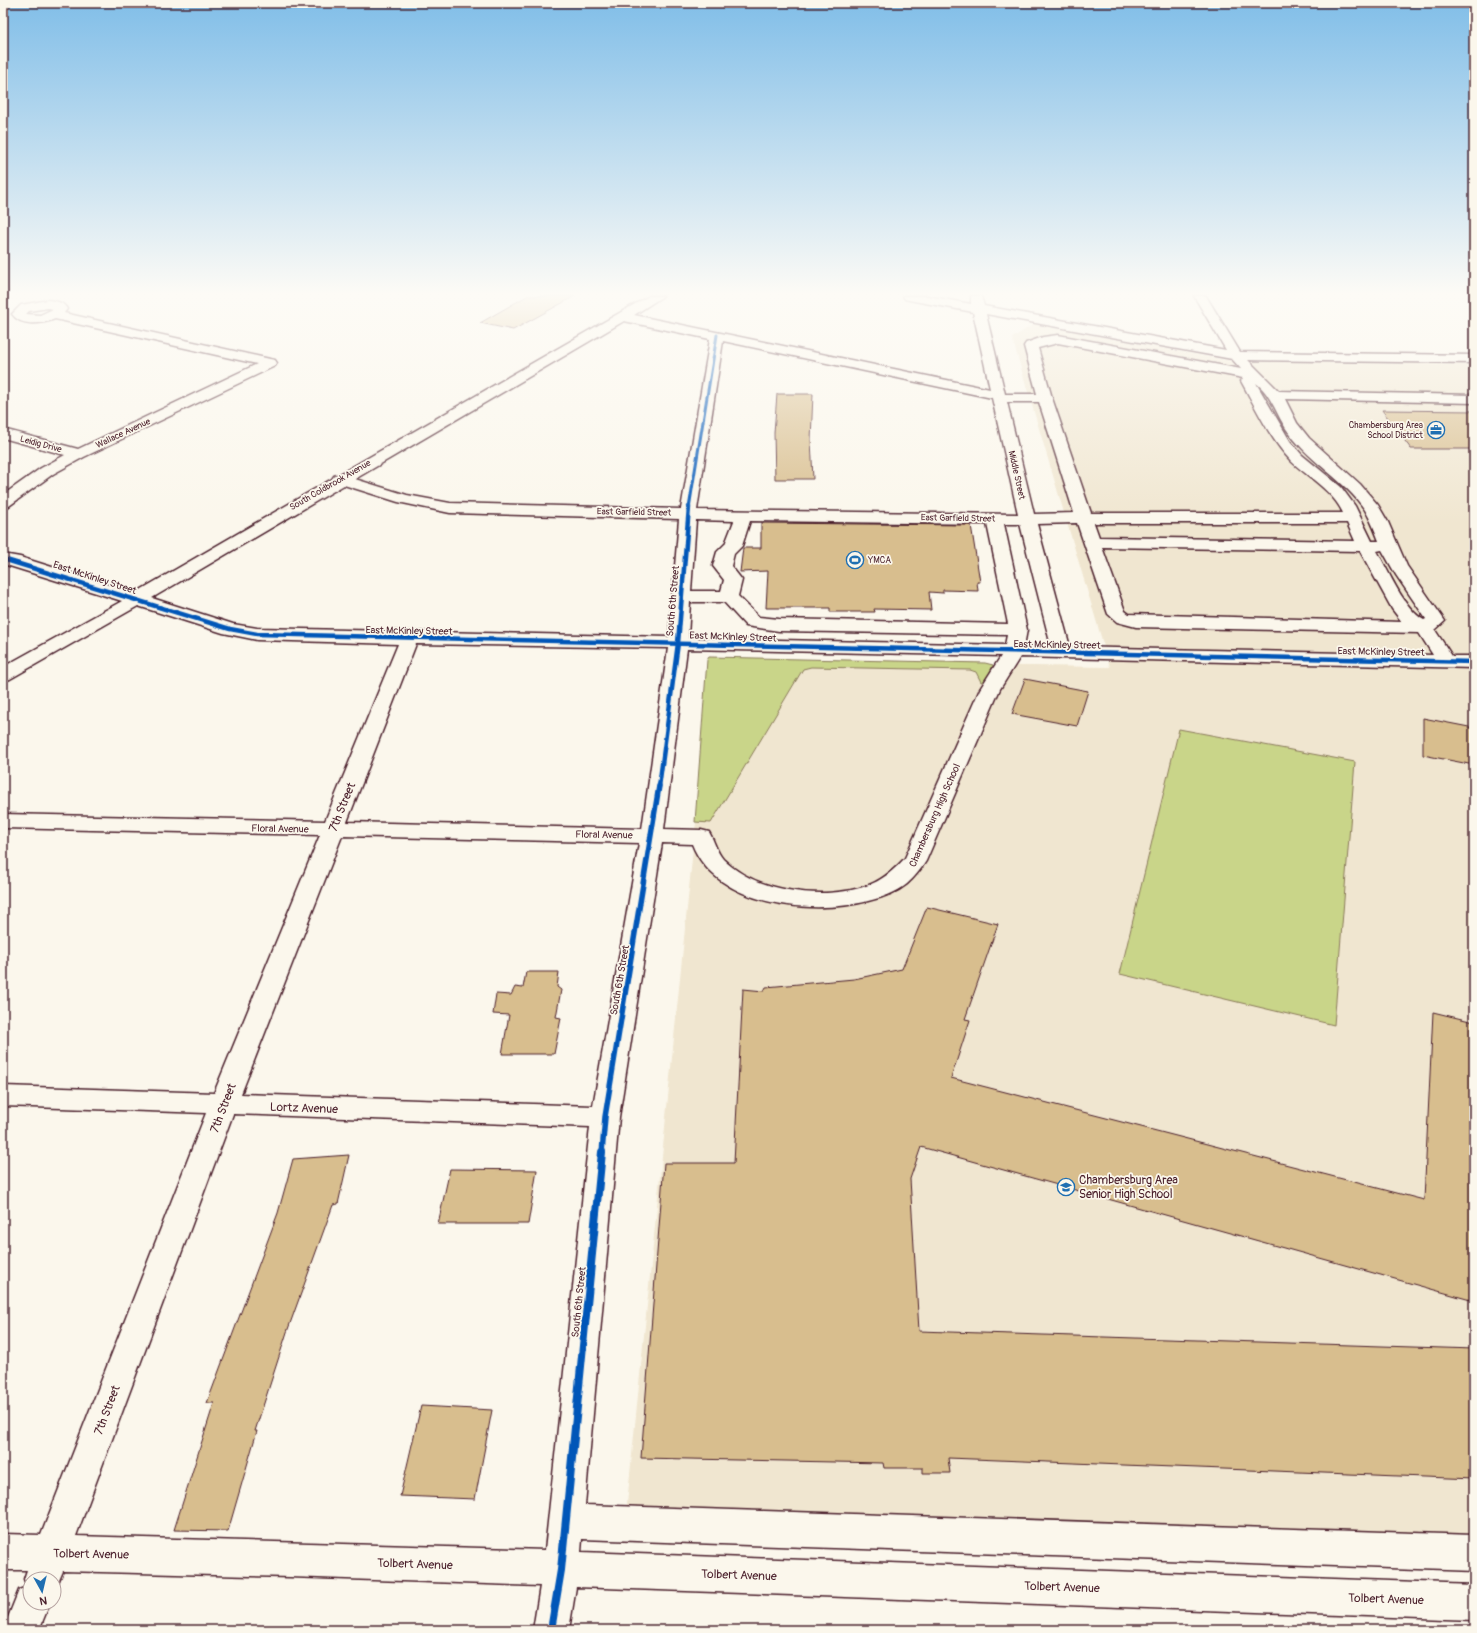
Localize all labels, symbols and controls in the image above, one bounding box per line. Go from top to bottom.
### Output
street label: Wallace Avenue [94,416,153,451]
place label: Chambersburg Area School District [1349,420,1423,441]
office icon: Chambersburg Area School District [1426,420,1446,440]
street label: Leidig Drive [19,434,64,455]
street label: Middle Street [1006,450,1028,501]
street label: South Coldbrook Avenue [288,457,373,513]
street label: East Garfield Street [597,506,672,519]
street label: East Garfield Street [921,512,996,525]
sports icon: YMCA [845,550,865,570]
place label: YMCA [867,555,891,566]
street label: East McKinley Street [51,559,139,597]
street label: South 6th Street [664,564,682,637]
street label: East McKinley Street [365,624,454,638]
street label: East McKinley Street [689,629,778,645]
street label: East McKinley Street [1013,638,1102,652]
street label: East McKinley Street [1337,645,1426,659]
street label: Chambersburg High School [907,762,963,869]
street label: 7th Street [326,780,359,834]
street label: Floral Avenue [251,823,309,835]
street label: Floral Avenue [575,829,633,841]
street label: South 6th Street [608,943,632,1016]
street label: 7th Street [207,1081,240,1135]
street label: Lortz Avenue [270,1100,338,1117]
place label: Chambersburg Area Senior High School [1079,1173,1178,1202]
school or university icon: Chambersburg Area Senior High School [1056,1177,1076,1197]
street label: South 6th Street [569,1265,589,1338]
street label: 7th Street [91,1383,124,1437]
street label: Tolbert Avenue [53,1546,129,1563]
street label: Tolbert Avenue [377,1556,453,1573]
street label: Tolbert Avenue [701,1567,777,1584]
north arrow [22,1571,62,1611]
street label: Tolbert Avenue [1024,1579,1100,1596]
street label: Tolbert Avenue [1348,1591,1424,1608]
text: N [38,1593,48,1607]

